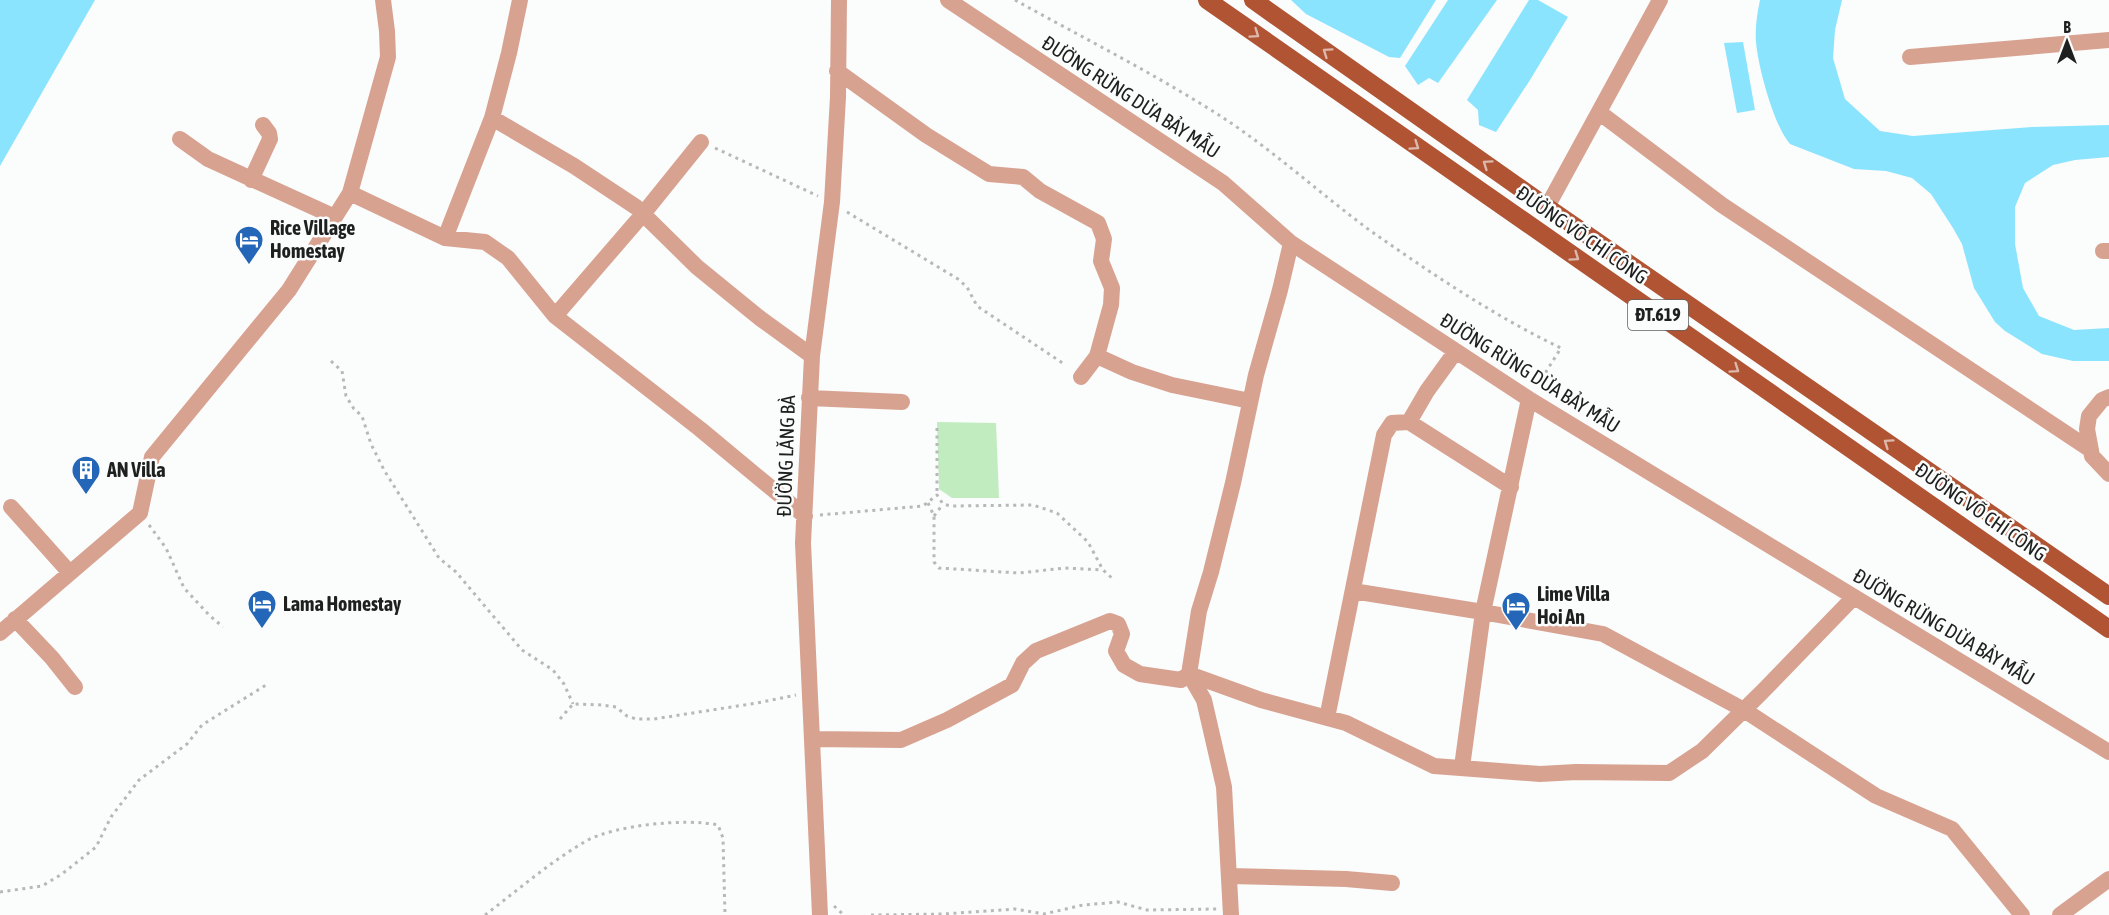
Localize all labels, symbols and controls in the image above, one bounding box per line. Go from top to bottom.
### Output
north arrow [2037,12,2097,72]
text: B [2063,18,2071,36]
one-way arrow [1249,27,1260,38]
street label: ĐƯỜNG RỪNG DỪA BẢY MẪU [1038,29,1226,163]
one-way arrow [1323,48,1334,59]
one-way arrow [1408,139,1419,150]
one-way arrow [1482,160,1493,171]
street label: ĐƯỜNG VÕ CHÍ CÔNG [1512,181,1652,288]
place label: Rice Village Homestay [270,216,355,262]
hotel icon: Rice Village Homestay [233,224,265,266]
one-way arrow [1568,250,1579,261]
road number: ĐT.619 [1628,300,1688,330]
street label: ĐƯỜNG RỪNG DỪA BẢY MẪU [1436,306,1625,437]
one-way arrow [1728,362,1739,373]
street label: ĐƯỜNG LĂNG BÀ [772,395,799,517]
one-way arrow [1884,439,1895,450]
building icon: AN Villa [70,454,102,496]
place label: AN Villa [106,458,166,481]
street label: ĐƯỜNG VÕ CHÍ CÔNG [1911,458,2051,565]
street label: ĐƯỜNG RỪNG DỪA BẢY MẪU [1850,562,2040,690]
place label: Lime Villa Hoi An [1537,582,1610,628]
hotel icon: Lama Homestay [246,588,278,630]
hotel icon: Lime Villa Hoi An [1500,590,1532,632]
place label: Lama Homestay [283,592,402,615]

